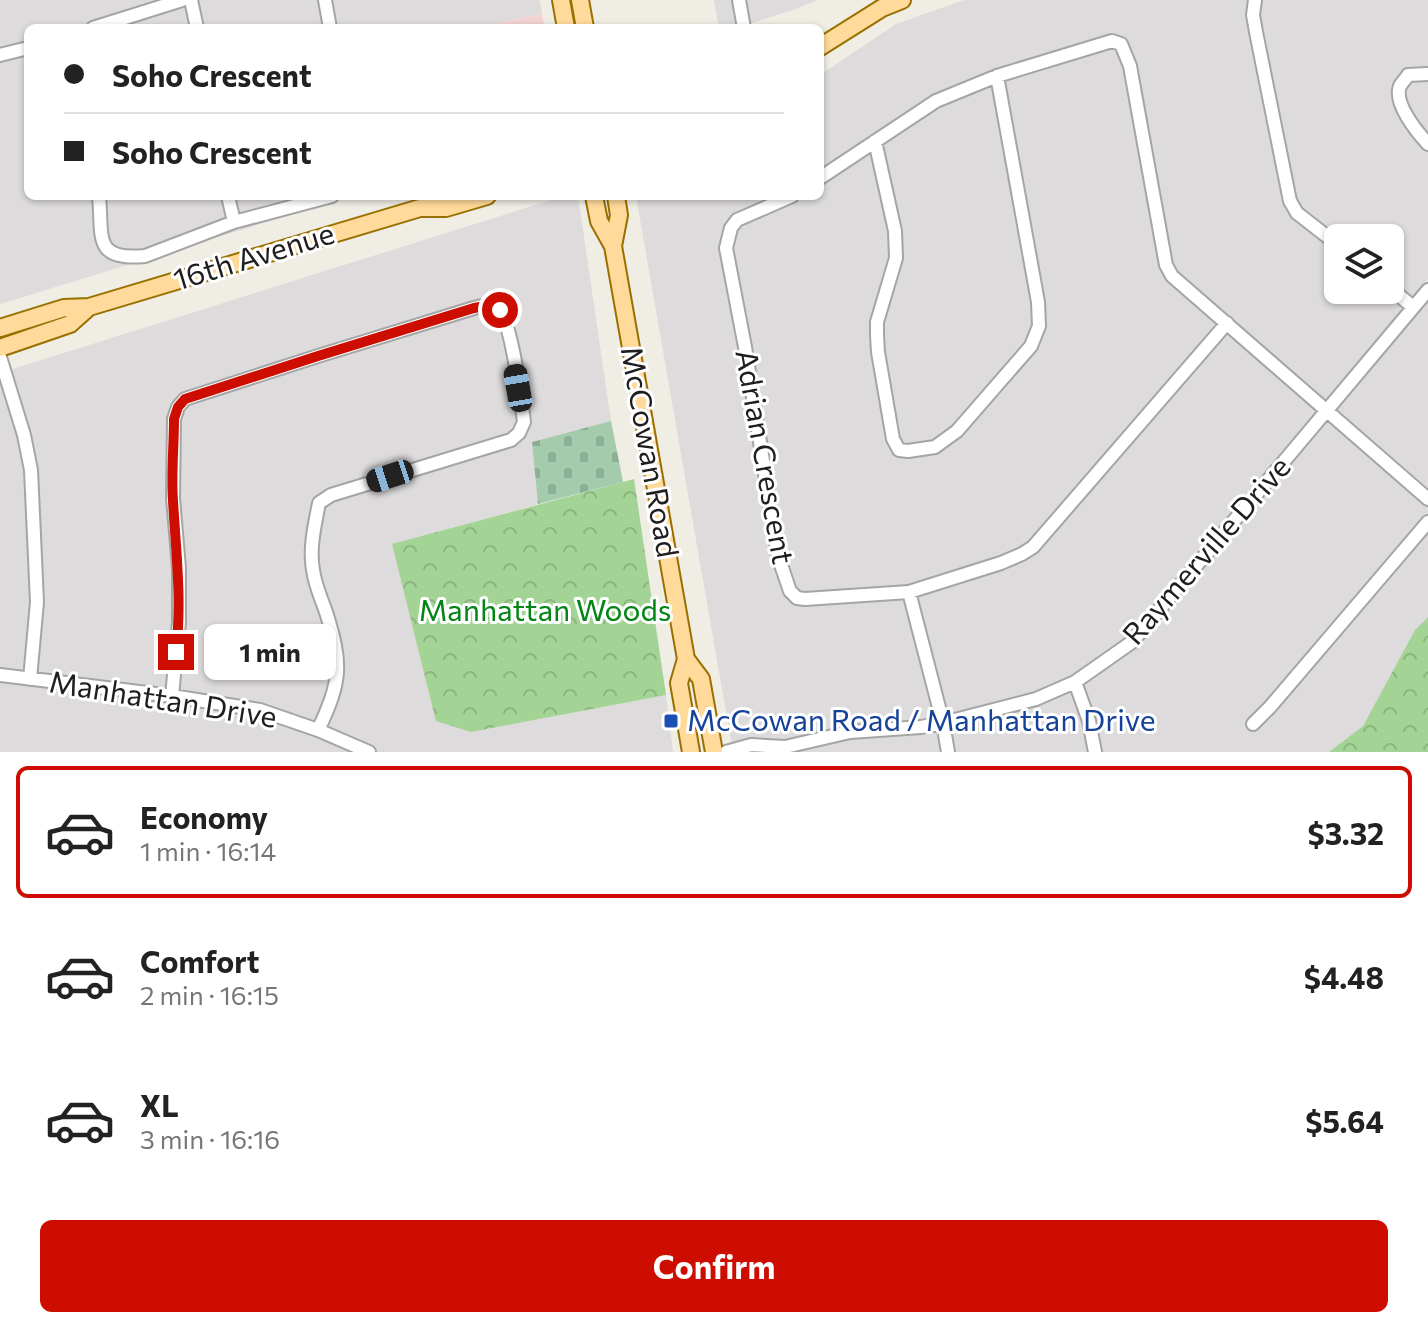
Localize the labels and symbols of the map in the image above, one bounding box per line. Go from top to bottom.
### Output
street label: 16th Avenue [168,213,338,297]
route start [482,292,518,328]
street label: McCowan Road [615,343,688,560]
street label: Adrian Crescent [729,346,804,567]
car [502,362,534,414]
street label: Raymerville Drive [1113,448,1297,651]
car [363,457,417,495]
park label: Manhattan Woods [419,590,671,627]
callout: 1 min [204,624,336,680]
route end [158,634,194,670]
street label: Manhattan Drive [47,661,280,734]
place label: McCowan Road / Manhattan Drive [687,700,1156,737]
marker: McCowan Road / Manhattan Drive [662,712,680,730]

